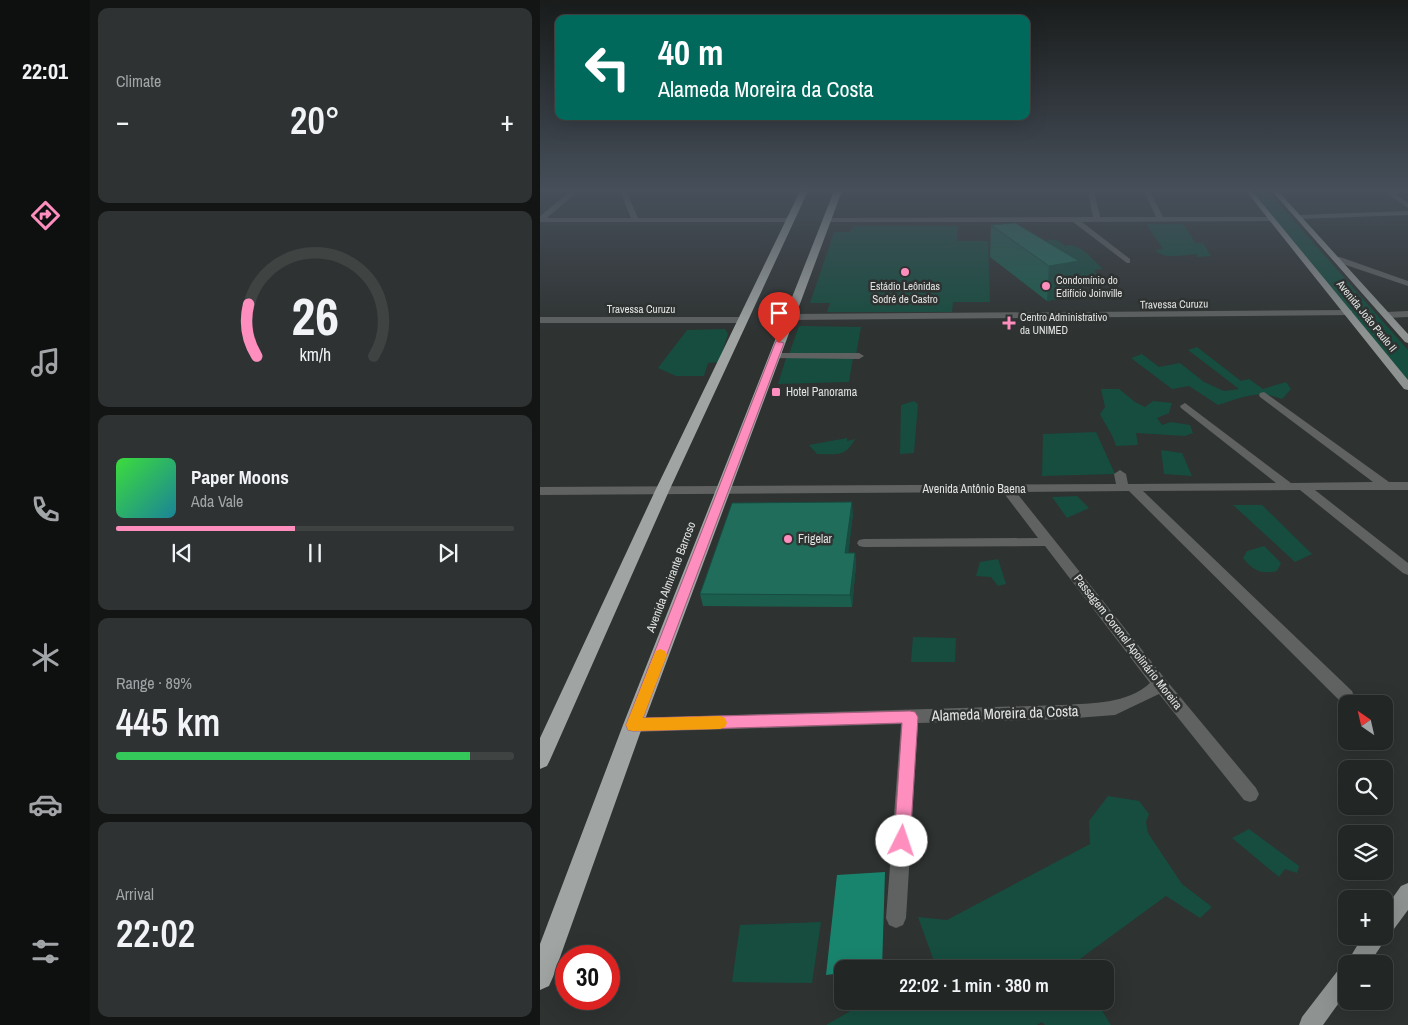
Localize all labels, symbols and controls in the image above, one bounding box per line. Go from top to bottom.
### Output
text: 40 m [658,29,723,76]
icon: left [575,35,640,100]
text: 22:01 [22,56,68,86]
text: Climate [116,70,161,92]
text: Alameda Moreira da Costa [658,74,874,104]
text: 20° [290,95,340,146]
text: − [116,102,129,140]
text: + [501,102,514,140]
icon: directions [28,198,63,233]
marker: Estádio Leônidas Sodré de Castro [899,266,911,278]
place label: Condomínio do Edifício Joinville [1056,273,1122,300]
street label: Avenida João Paulo II [1333,277,1400,355]
place label: Estádio Leônidas Sodré de Castro [870,279,941,306]
marker: Condomínio do Edifício Joinville [1040,280,1052,292]
text: 26 [291,281,339,351]
pin [758,292,800,343]
street label: Travessa Curuzu [1140,296,1208,312]
icon: arrive [765,299,793,327]
street label: Travessa Curuzu [607,302,675,316]
place label: Centro Administrativo da UNIMED [1020,310,1107,337]
marker: Centro Administrativo da UNIMED [1002,316,1016,330]
text: km/h [299,343,331,367]
icon: music [28,345,63,380]
place label: Hotel Panorama [786,384,858,400]
marker: Hotel Panorama [770,386,782,398]
text: Paper Moons [191,464,289,490]
street label: Avenida Antônio Baena [921,481,1026,497]
text: Ada Vale [191,490,243,512]
icon: phone [28,492,63,527]
street label: Avenida Almirante Barroso [642,519,700,636]
place label: Frigelar [798,531,833,547]
marker: Frigelar [782,533,794,545]
icon: previous [168,539,196,567]
icon: pause [301,539,329,567]
icon: next [434,539,462,567]
street label: Passagem Coronel Apolinário Moreira [1070,571,1186,713]
icon: climate [28,640,63,675]
text: Range · 89% [116,672,192,694]
north arrow [1338,695,1392,750]
map controls [1338,695,1393,1010]
text: 445 km [116,697,220,748]
street label: Alameda Moreira da Costa [930,700,1079,726]
button: search [1338,760,1393,815]
icon: car [28,787,63,822]
position arrow [875,814,927,866]
button: layers [1338,825,1393,880]
text: Arrival [116,883,154,905]
button: + [1338,890,1393,945]
text: 22:02 [116,908,195,959]
icon: filters [28,934,63,969]
speed limit sign: 30 [555,945,620,1010]
button: − [1338,955,1393,1010]
text: 22:02 · 1 min · 380 m [899,972,1049,998]

